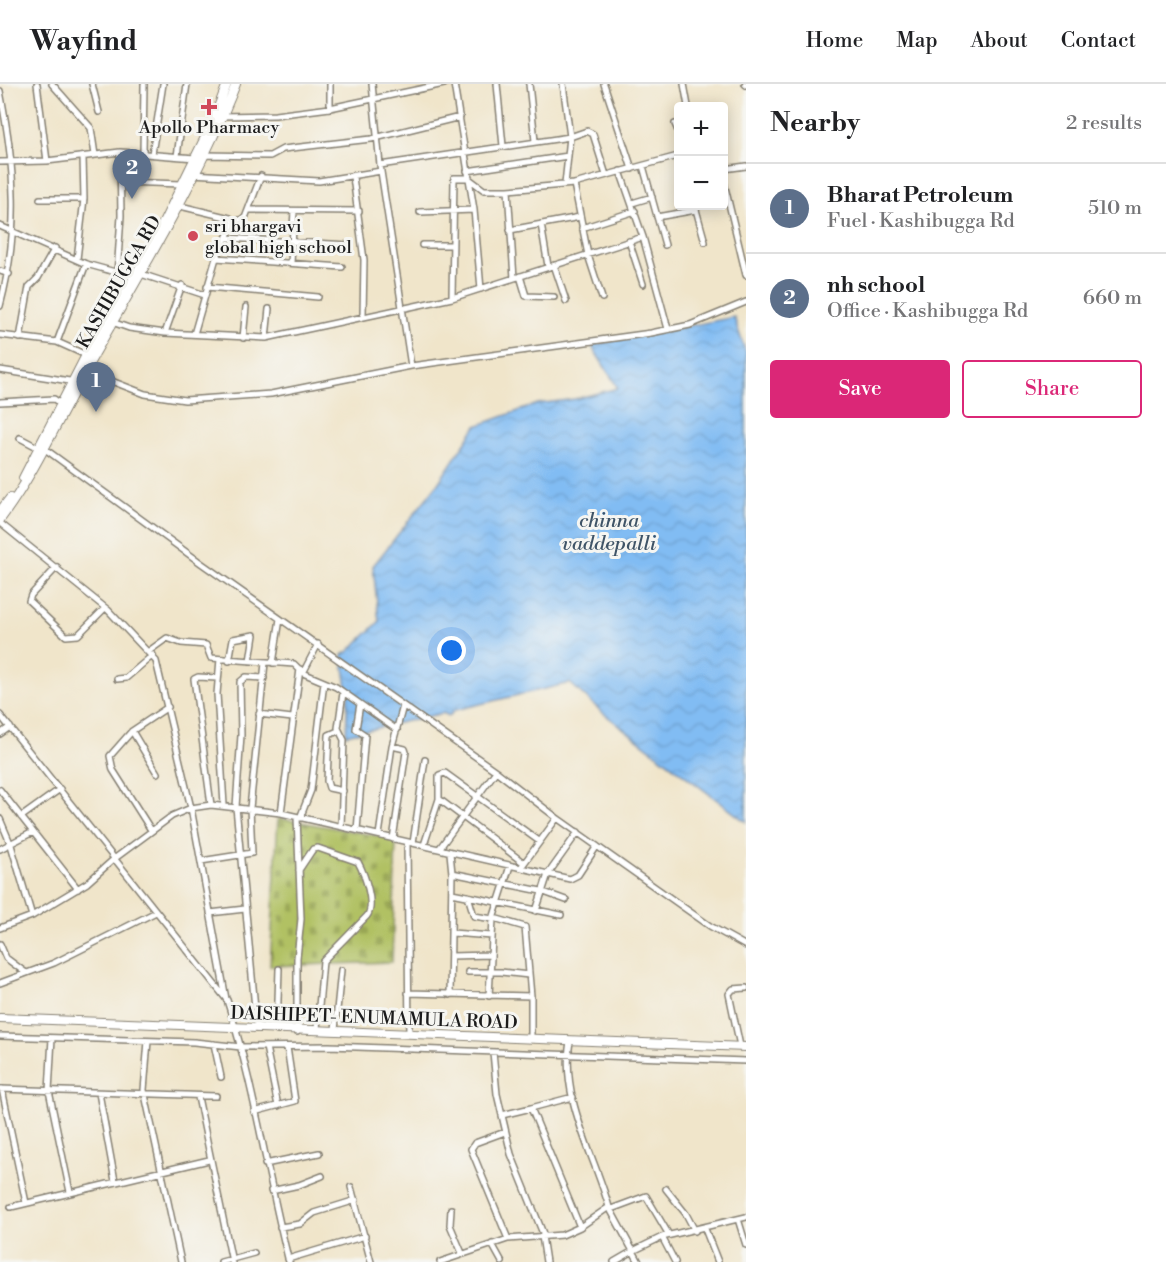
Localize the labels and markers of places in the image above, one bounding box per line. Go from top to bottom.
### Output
marker: Apollo Pharmacy [202,100,216,114]
place label: Apollo Pharmacy [138,116,279,139]
pin: 2 [112,150,152,199]
place label: sri bhargavi global high school [205,215,352,259]
marker: sri bhargavi global high school [186,229,200,243]
pin: 1 [76,362,116,412]

